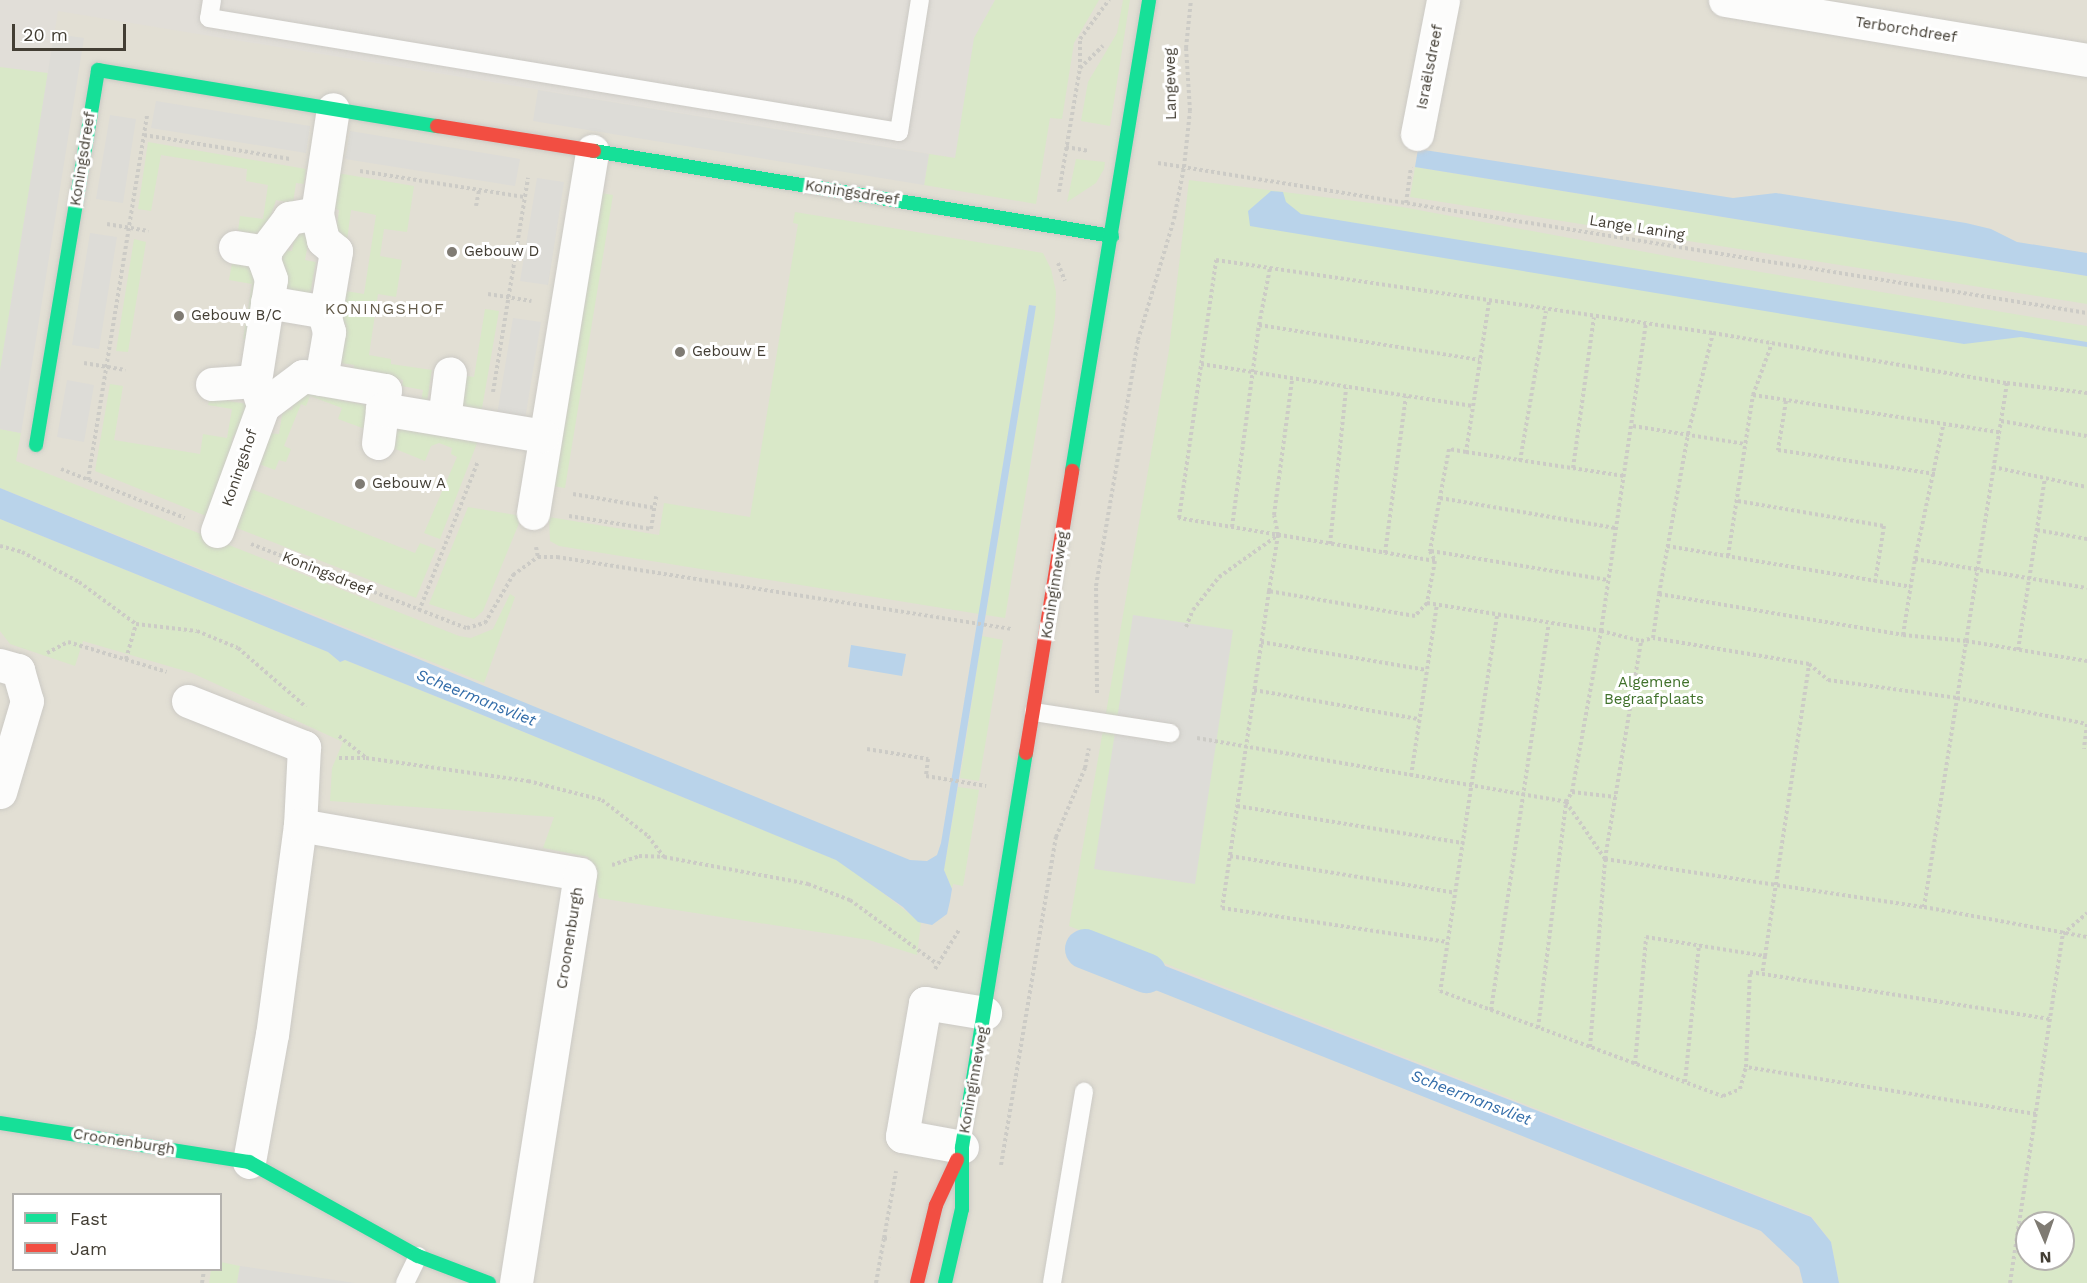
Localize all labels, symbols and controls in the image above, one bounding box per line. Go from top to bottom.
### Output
scale bar [15,12,129,50]
street label: Terborchdreef [1854,13,1958,47]
street label: Israëlsdreef [1413,23,1447,111]
text: 20 m [23,24,68,45]
street label: Langeweg [1161,48,1181,120]
street label: Koningsdreef [67,111,99,207]
street label: Koningsdreef [804,177,900,209]
street label: Lange Laning [1588,212,1686,244]
place label: Gebouw D [464,243,540,261]
marker: Gebouw D [445,245,459,259]
district label: KONINGSHOF [325,299,445,319]
place label: Gebouw B/C [191,307,282,325]
marker: Gebouw B/C [172,309,186,323]
place label: Gebouw E [692,343,766,361]
marker: Gebouw E [673,345,687,359]
street label: Koningshof [218,427,262,509]
place label: Gebouw A [372,475,447,493]
marker: Gebouw A [353,477,367,491]
street label: Koninginneweg [1038,530,1072,640]
street label: Koningsdreef [280,548,374,600]
water label: Scheermansvliet [414,665,538,731]
park label: Algemene Begraafplaats [1604,673,1704,708]
street label: Croonenburgh [553,886,587,990]
street label: Koninginneweg [956,1025,992,1135]
water label: Scheermansvliet [1408,1066,1534,1130]
street label: Croonenburgh [72,1125,176,1159]
legend [12,1193,222,1271]
text: Fast [70,1208,107,1229]
north arrow [2015,1211,2075,1271]
text: Jam [70,1238,107,1259]
text: N [2039,1248,2052,1267]

